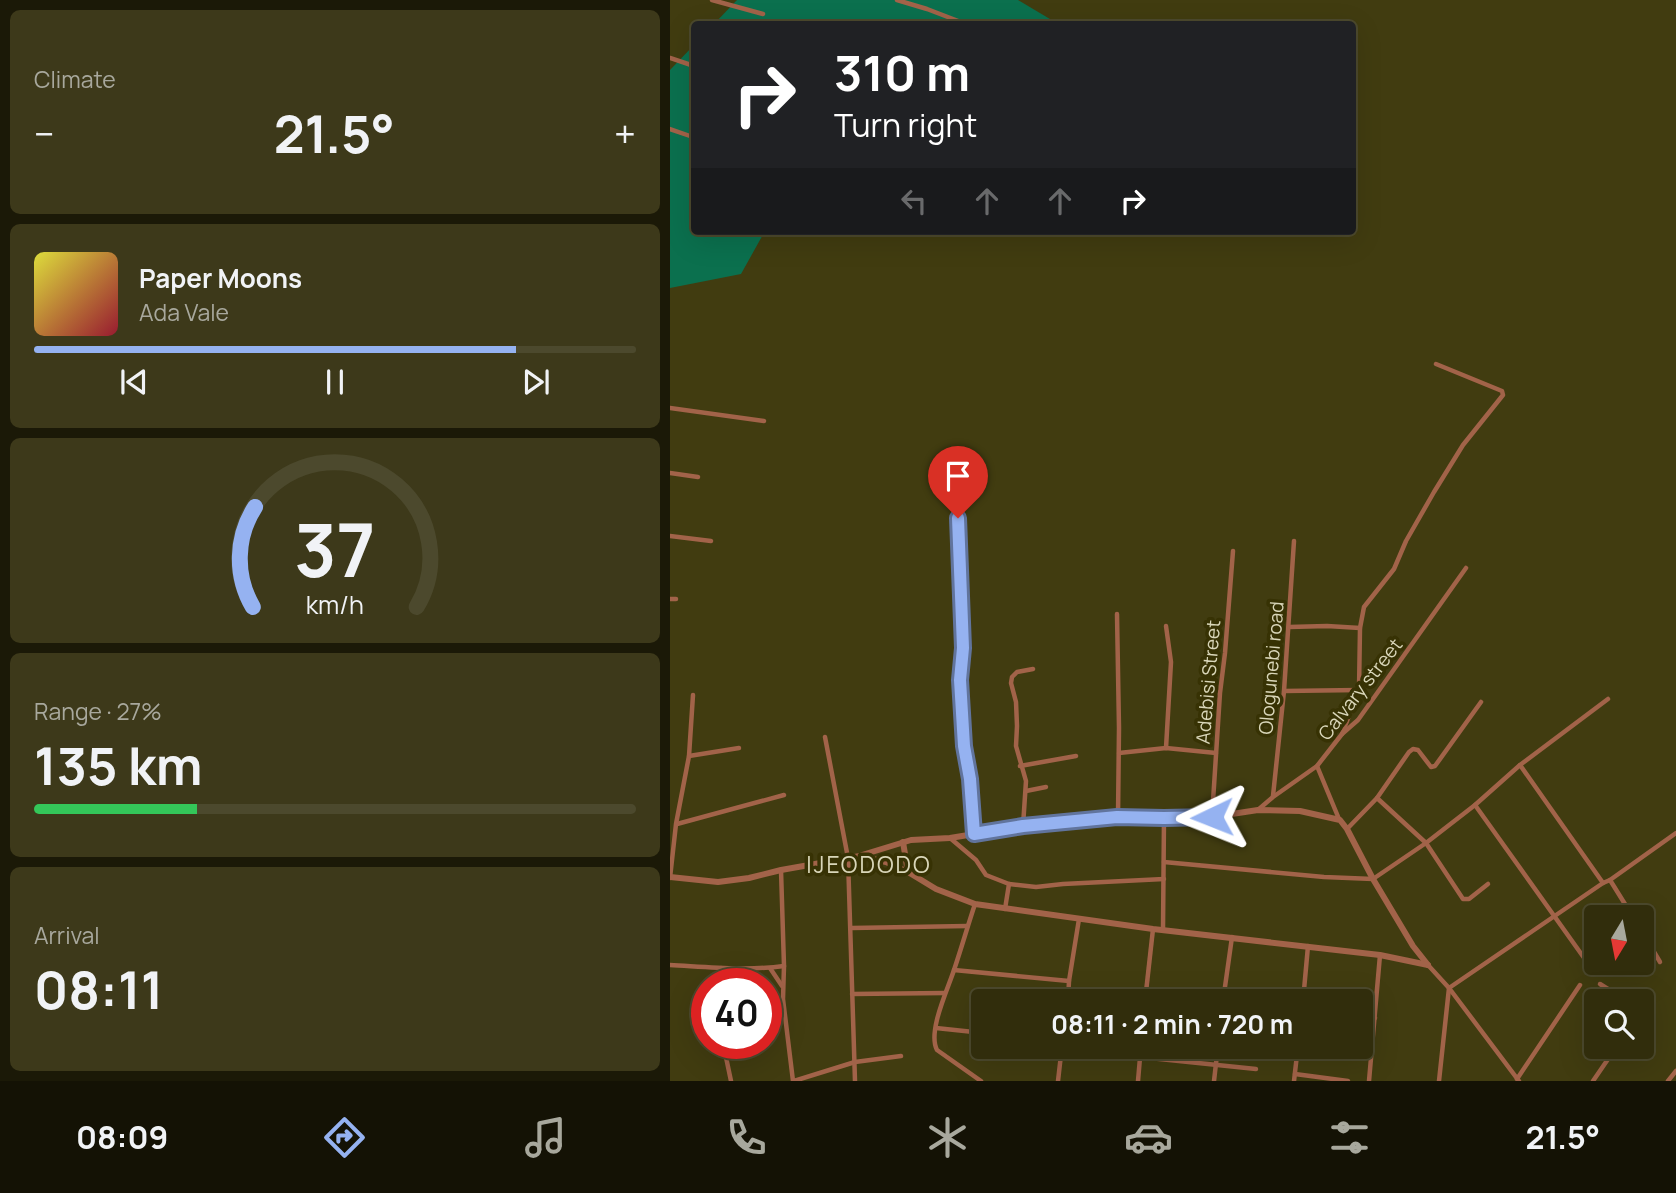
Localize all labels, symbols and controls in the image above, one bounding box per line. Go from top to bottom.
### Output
text: 310 m [834,39,970,106]
icon: right [719,49,810,140]
text: Climate [34,63,116,95]
text: 21.5° [274,98,395,169]
text: Turn right [834,103,977,147]
text: − [34,107,55,159]
text: + [614,107,636,159]
icon: left [895,182,933,220]
icon: ahead [968,182,1006,220]
icon: ahead [1041,182,1079,220]
icon: right [1114,182,1152,220]
text: Paper Moons [139,260,302,296]
text: Ada Vale [139,296,229,328]
icon: previous [115,363,153,401]
icon: pause [316,363,354,401]
icon: next [517,363,555,401]
pin [928,446,988,518]
icon: arrive [939,457,977,495]
text: 37 [294,499,376,599]
text: km/h [306,586,364,621]
street label: Ologunebi road [1252,600,1290,736]
street label: Adebisi Street [1190,619,1226,745]
street label: Calvary street [1312,633,1408,745]
text: Range · 27% [34,695,162,727]
text: 135 km [34,730,203,801]
position arrow [1175,780,1249,854]
district label: IJEODODO [806,848,932,880]
north arrow [1584,905,1654,975]
map controls [1584,905,1654,1059]
text: Arrival [34,919,100,951]
text: 08:11 [34,954,163,1025]
speed limit sign: 40 [691,968,782,1059]
button: search [1584,989,1654,1059]
text: 08:11 · 2 min · 720 m [1051,1006,1293,1042]
icon: directions [320,1113,369,1162]
icon: music [521,1113,570,1162]
icon: phone [722,1113,771,1162]
icon: climate [923,1113,972,1162]
icon: car [1124,1113,1173,1162]
icon: filters [1325,1113,1374,1162]
text: 08:09 [76,1115,168,1159]
text: 21.5° [1525,1115,1600,1159]

